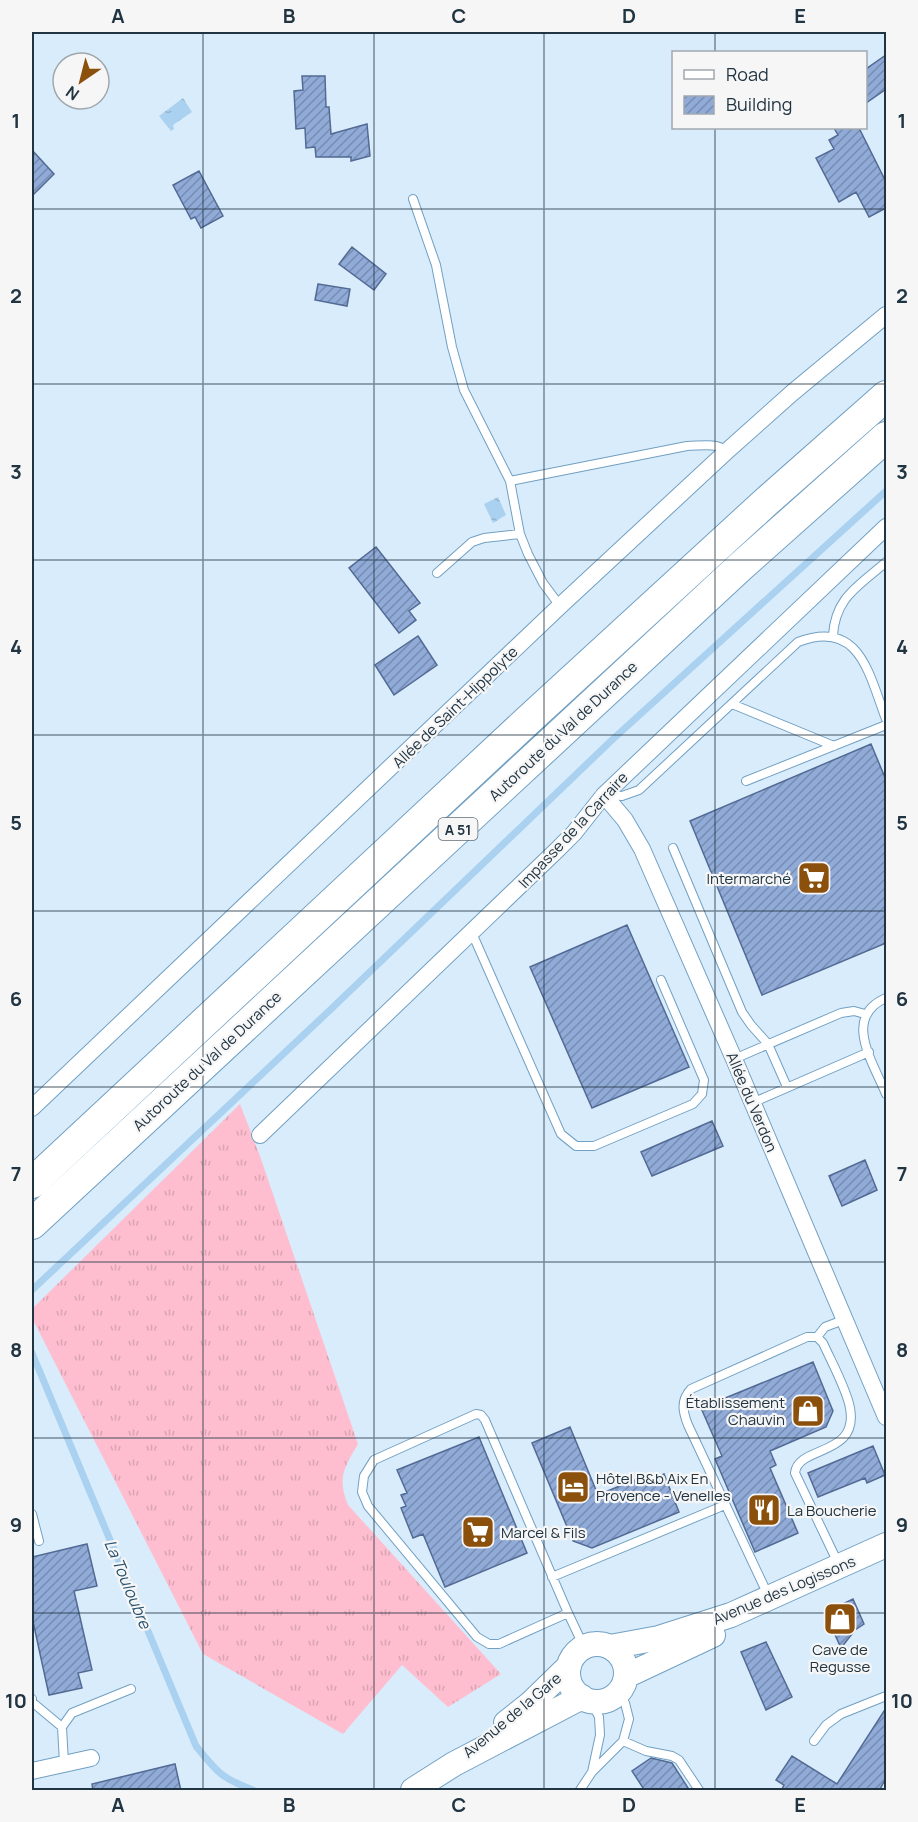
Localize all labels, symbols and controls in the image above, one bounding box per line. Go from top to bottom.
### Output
text: A [111,2,125,29]
text: B [283,2,296,29]
text: C [452,2,466,29]
text: D [622,2,636,29]
text: E [794,2,806,29]
north arrow [51,51,111,111]
legend [672,51,867,129]
text: Road [726,62,769,86]
text: N [61,81,83,106]
text: Building [726,92,792,116]
text: 1 [12,107,20,134]
text: 1 [898,107,906,134]
text: 2 [10,282,22,309]
text: 2 [896,282,908,309]
text: 3 [10,458,22,485]
text: 3 [896,458,908,485]
text: 4 [10,633,22,660]
text: 4 [896,633,908,660]
street label: Allée de Saint-Hippolyte [388,641,522,773]
street label: Autoroute du Val de Durance [484,656,642,806]
street label: Impasse de la Carraire [514,767,633,893]
text: 5 [10,809,22,836]
text: 5 [896,809,908,836]
road number: A 51 [438,818,478,840]
supermarket icon: Intermarché [796,860,832,896]
place label: Intermarché [706,868,791,889]
text: 6 [10,985,22,1012]
text: 6 [896,985,908,1012]
street label: Autoroute du Val de Durance [128,986,286,1136]
street label: Allée du Verdon [721,1049,783,1155]
text: 7 [11,1160,21,1187]
text: 7 [897,1160,907,1187]
text: 8 [10,1336,22,1363]
text: 8 [896,1336,908,1363]
place label: Établissement Chauvin [686,1392,785,1430]
shop icon: Établissement Chauvin [790,1393,826,1429]
place label: Hôtel B&b Aix En Provence - Venelles [596,1468,731,1506]
hotel icon: Hôtel B&b Aix En Provence - Venelles [555,1469,591,1505]
restaurant icon: La Boucherie [746,1492,782,1528]
place label: La Boucherie [787,1500,877,1521]
text: 9 [10,1511,22,1538]
text: 9 [896,1511,908,1538]
supermarket icon: Marcel & Fils [460,1514,496,1550]
place label: Marcel & Fils [501,1522,586,1543]
water label: La Touloubre [99,1536,157,1633]
street label: Avenue des Logissons [709,1550,859,1630]
shop icon: Cave de Regusse [822,1601,858,1637]
place label: Cave de Regusse [810,1639,870,1677]
street label: Avenue de la Gare [458,1667,566,1763]
text: 10 [5,1687,27,1714]
text: 10 [891,1687,913,1714]
text: A [111,1791,125,1818]
text: B [283,1791,296,1818]
text: C [452,1791,466,1818]
text: D [622,1791,636,1818]
text: E [794,1791,806,1818]

